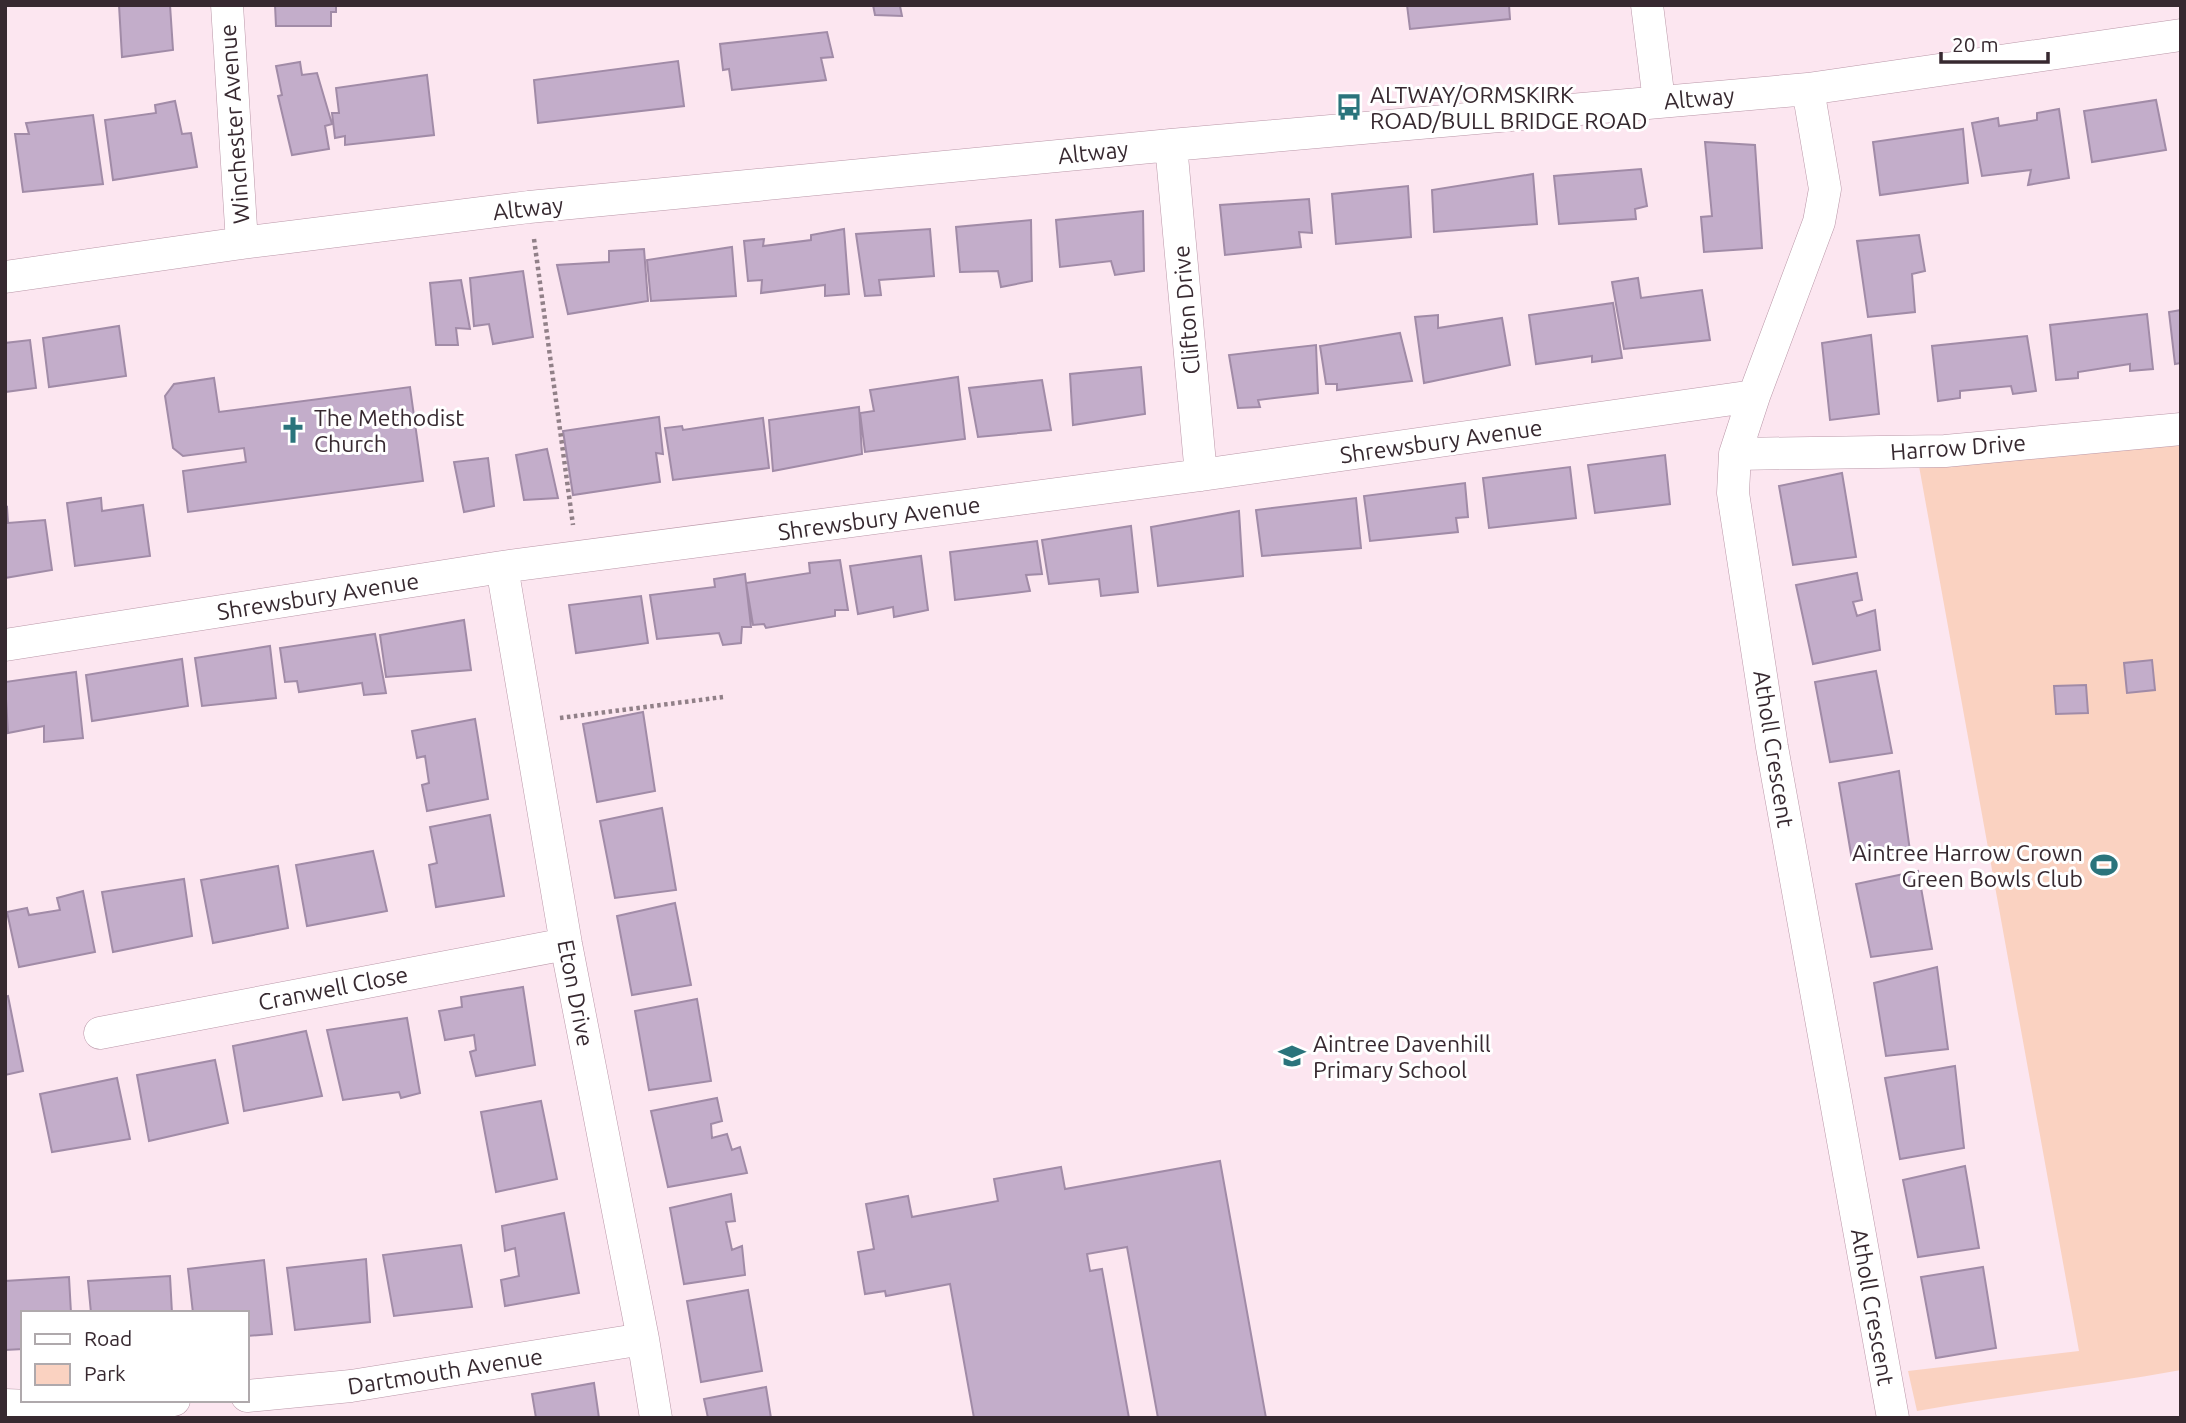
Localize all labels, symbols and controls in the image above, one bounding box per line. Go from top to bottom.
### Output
scale bar [1941,21,2048,65]
street label: Winchester Avenue [215,23,253,225]
text: 20 m [1952,32,1999,56]
place label: ALTWAY/ORMSKIRK ROAD/BULL BRIDGE ROAD [1370,82,1647,133]
street label: Altway [1663,82,1735,114]
bus stop icon: ALTWAY/ORMSKIRK ROAD/BULL BRIDGE ROAD [1334,92,1364,122]
street label: Altway [1057,136,1129,168]
street label: Altway [492,192,564,224]
street label: Clifton Drive [1168,244,1204,376]
place label: The Methodist Church [314,405,464,456]
street label: Shrewsbury Avenue [1338,414,1544,468]
church icon: The Methodist Church [278,415,308,445]
street label: Harrow Drive [1889,430,2027,464]
street label: Shrewsbury Avenue [776,491,982,545]
street label: Shrewsbury Avenue [215,568,421,624]
street label: Atholl Crescent [1749,669,1799,829]
place label: Aintree Harrow Crown Green Bowls Club [1852,840,2083,891]
sports icon: Aintree Harrow Crown Green Bowls Club [2089,850,2119,880]
street label: Eton Drive [553,938,599,1048]
street label: Cranwell Close [256,961,410,1015]
place label: Aintree Davenhill Primary School [1313,1031,1491,1082]
school or university icon: Aintree Davenhill Primary School [1277,1041,1307,1071]
street label: Atholl Crescent [1847,1227,1899,1387]
legend [21,1311,248,1402]
text: Road [84,1326,132,1350]
street label: Dartmouth Avenue [346,1343,544,1399]
text: Park [84,1361,126,1385]

